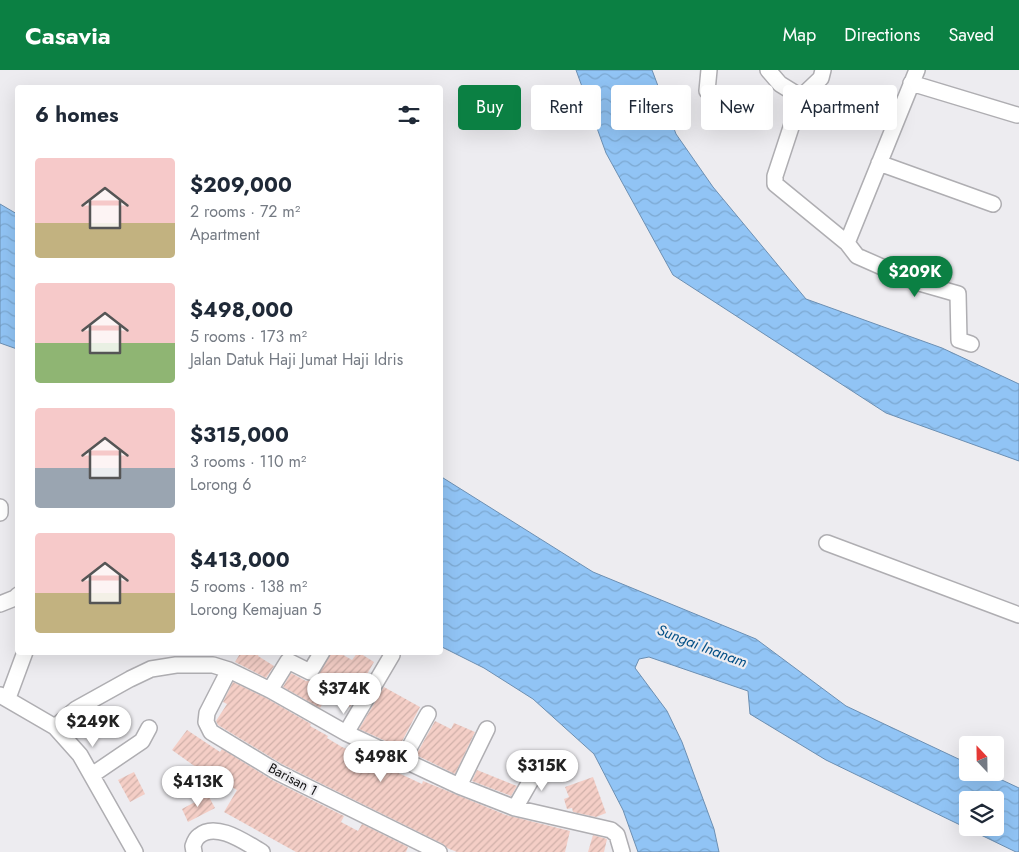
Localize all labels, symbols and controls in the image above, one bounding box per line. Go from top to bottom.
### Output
text: Casavia [25,18,111,53]
text: Map [783,22,816,48]
text: Directions [844,22,920,48]
text: Saved [948,22,994,48]
chip: Buy [458,85,521,130]
chip: Rent [531,85,601,130]
chip: Filters [611,85,691,130]
chip: New [701,85,773,130]
chip: Apartment [783,85,897,130]
text: 6 homes [35,100,119,130]
icon: filters [395,101,423,129]
text: $209,000 [190,170,292,200]
icon: home [75,178,135,238]
text: 2 rooms · 72 m² [190,200,300,223]
text: Apartment [190,223,260,246]
pin: $209K [880,256,950,298]
text: $209K [889,260,941,283]
text: $498,000 [190,295,293,325]
icon: home [75,303,135,363]
text: 5 rooms · 173 m² [190,325,307,348]
text: Jalan Datuk Haji Jumat Haji Idris [190,348,403,371]
text: $315,000 [190,420,289,450]
icon: home [75,428,135,488]
text: 3 rooms · 110 m² [190,450,306,473]
text: Lorong 6 [190,473,251,496]
text: $413,000 [190,545,290,575]
icon: home [75,553,135,613]
text: 5 rooms · 138 m² [190,575,307,598]
text: Lorong Kemajuan 5 [190,598,322,621]
water label: Sungai Inanam [654,619,750,673]
pin: $374K [309,672,379,715]
text: $374K [318,677,370,700]
pin: $249K [58,706,128,748]
text: $249K [66,710,120,733]
north arrow [959,736,1004,781]
map controls [959,736,1004,836]
pin: $498K [346,740,416,783]
text: $498K [354,745,408,768]
pin: $315K [507,750,577,792]
text: $315K [517,754,567,777]
street label: Barisan 1 [265,758,321,800]
pin: $413K [163,766,233,808]
text: $413K [173,770,223,793]
button: layers [959,791,1004,836]

